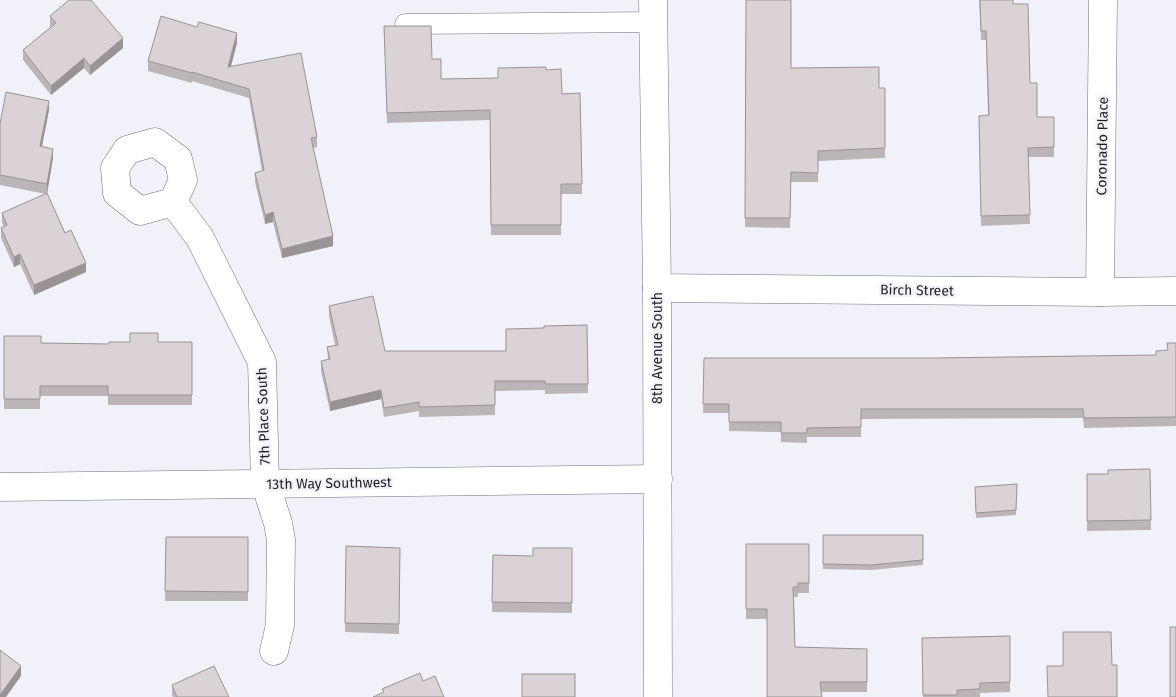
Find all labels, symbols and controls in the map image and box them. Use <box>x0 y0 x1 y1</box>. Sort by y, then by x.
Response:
street label: Coronado Place <box>1093 97 1112 195</box>
street label: Birch Street <box>880 281 955 300</box>
street label: 8th Avenue South <box>649 292 666 404</box>
street label: 7th Place South <box>253 367 274 465</box>
street label: 13th Way Southwest <box>266 474 393 493</box>

